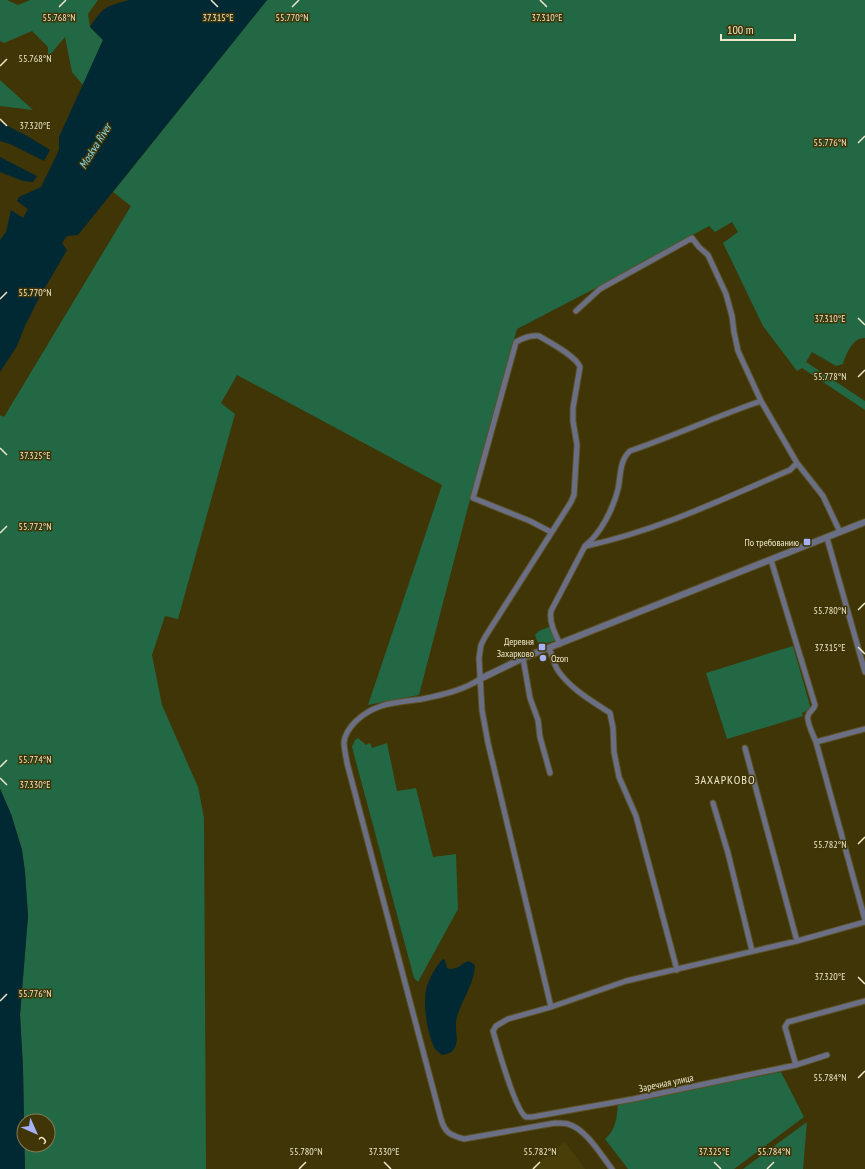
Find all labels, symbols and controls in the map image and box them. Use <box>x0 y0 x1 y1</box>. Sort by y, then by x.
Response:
text: 55.768°N <box>42 11 76 24</box>
text: 37.315°E <box>202 11 234 24</box>
text: 55.770°N <box>275 11 309 24</box>
text: 37.310°E <box>531 11 563 24</box>
scale bar <box>721 16 795 42</box>
text: 100 m <box>727 22 754 37</box>
text: 55.768°N <box>18 52 52 65</box>
text: 37.320°E <box>19 119 51 132</box>
water label: Moskva River <box>76 119 115 171</box>
text: 55.776°N <box>813 136 847 149</box>
text: 55.770°N <box>18 286 52 299</box>
text: 37.310°E <box>814 312 846 325</box>
text: 55.778°N <box>813 370 847 383</box>
text: 37.325°E <box>19 449 51 462</box>
text: 55.772°N <box>18 520 52 533</box>
place label: По требованию <box>744 536 799 549</box>
marker: По требованию <box>802 537 812 547</box>
text: 55.780°N <box>813 604 847 617</box>
place label: Деревня Захарково <box>497 635 534 660</box>
text: 37.315°E <box>814 641 846 654</box>
marker: Деревня Захарково <box>537 642 547 652</box>
place label: Ozon <box>551 652 569 665</box>
marker: Ozon <box>538 653 548 663</box>
text: 55.774°N <box>18 753 52 766</box>
district label: ЗАХАРКОВО <box>694 772 756 787</box>
text: 37.330°E <box>19 778 51 791</box>
text: 55.782°N <box>813 838 847 851</box>
text: 37.320°E <box>814 970 846 983</box>
text: 55.776°N <box>18 987 52 1000</box>
street label: Заречная улица <box>637 1071 695 1095</box>
text: 55.784°N <box>813 1071 847 1084</box>
north arrow <box>16 1113 56 1153</box>
text: С <box>36 1133 50 1147</box>
text: 55.780°N <box>289 1145 323 1158</box>
text: 37.330°E <box>368 1145 400 1158</box>
text: 55.782°N <box>523 1145 557 1158</box>
text: 37.325°E <box>698 1145 730 1158</box>
text: 55.784°N <box>757 1145 791 1158</box>

